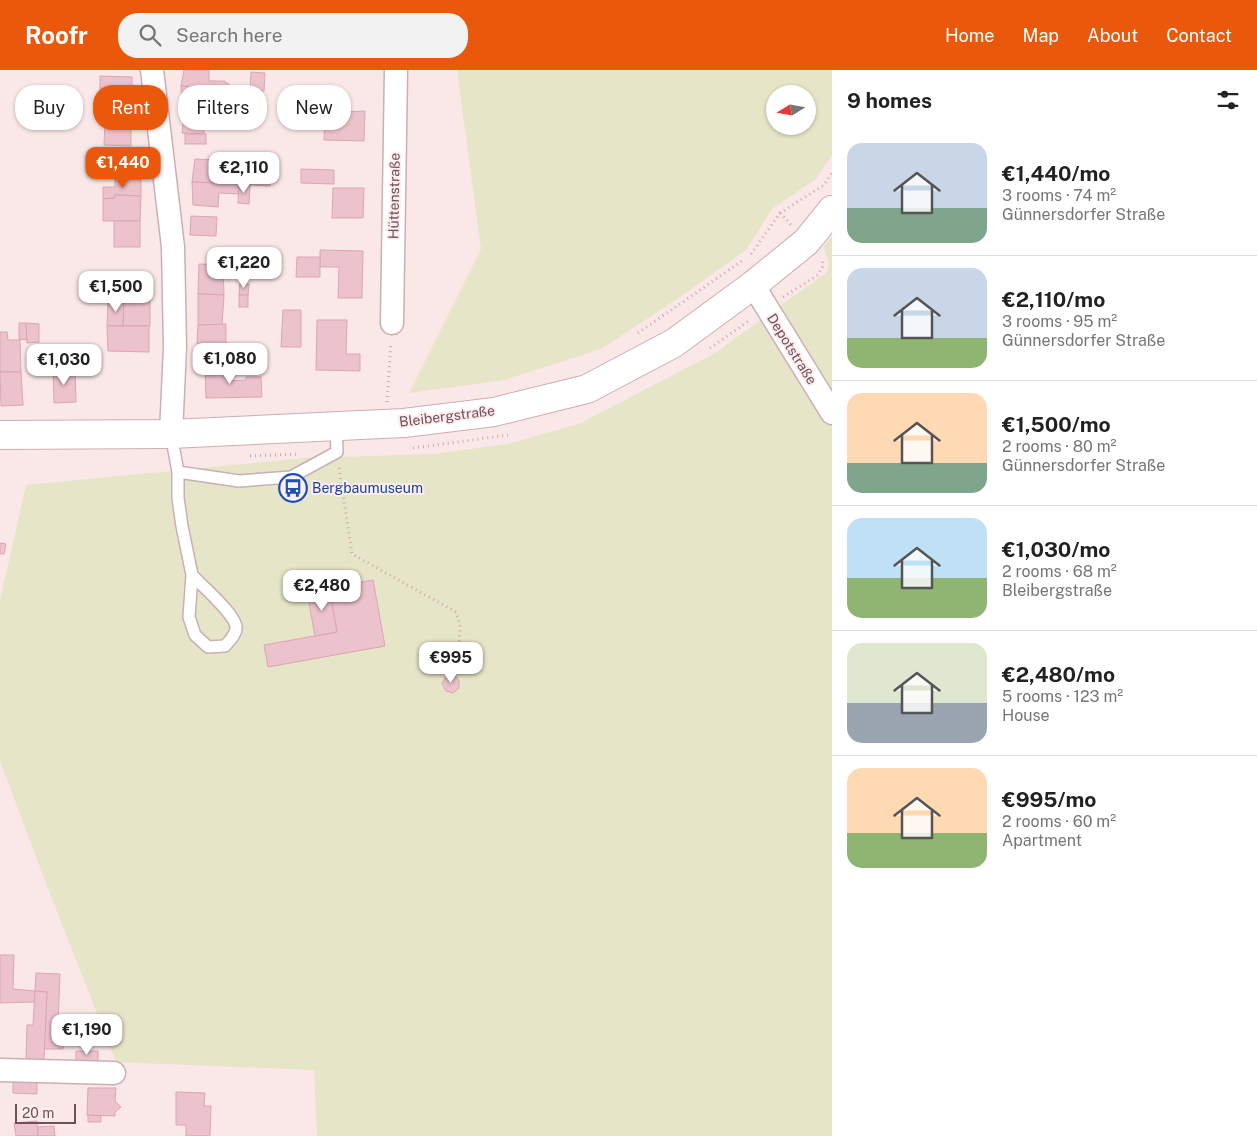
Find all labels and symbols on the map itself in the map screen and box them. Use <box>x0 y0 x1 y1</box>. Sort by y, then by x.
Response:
north arrow <box>766 85 816 135</box>
pin: €1,440 <box>82 146 164 189</box>
pin: €2,110 <box>203 152 285 194</box>
street label: Hüttenstraße <box>385 153 403 239</box>
pin: €1,220 <box>203 246 285 289</box>
pin: €1,500 <box>75 270 157 313</box>
street label: Depotstraße <box>764 311 820 387</box>
pin: €1,080 <box>189 342 271 385</box>
pin: €1,030 <box>23 344 105 386</box>
street label: Bleibergstraße <box>398 402 496 430</box>
bus stop icon: Bergbaumuseum <box>278 473 308 503</box>
place label: Bergbaumuseum <box>312 480 423 496</box>
pin: €2,480 <box>281 570 363 612</box>
pin: €995 <box>421 642 481 684</box>
pin: €1,190 <box>46 1014 128 1056</box>
scale bar <box>15 1101 76 1124</box>

